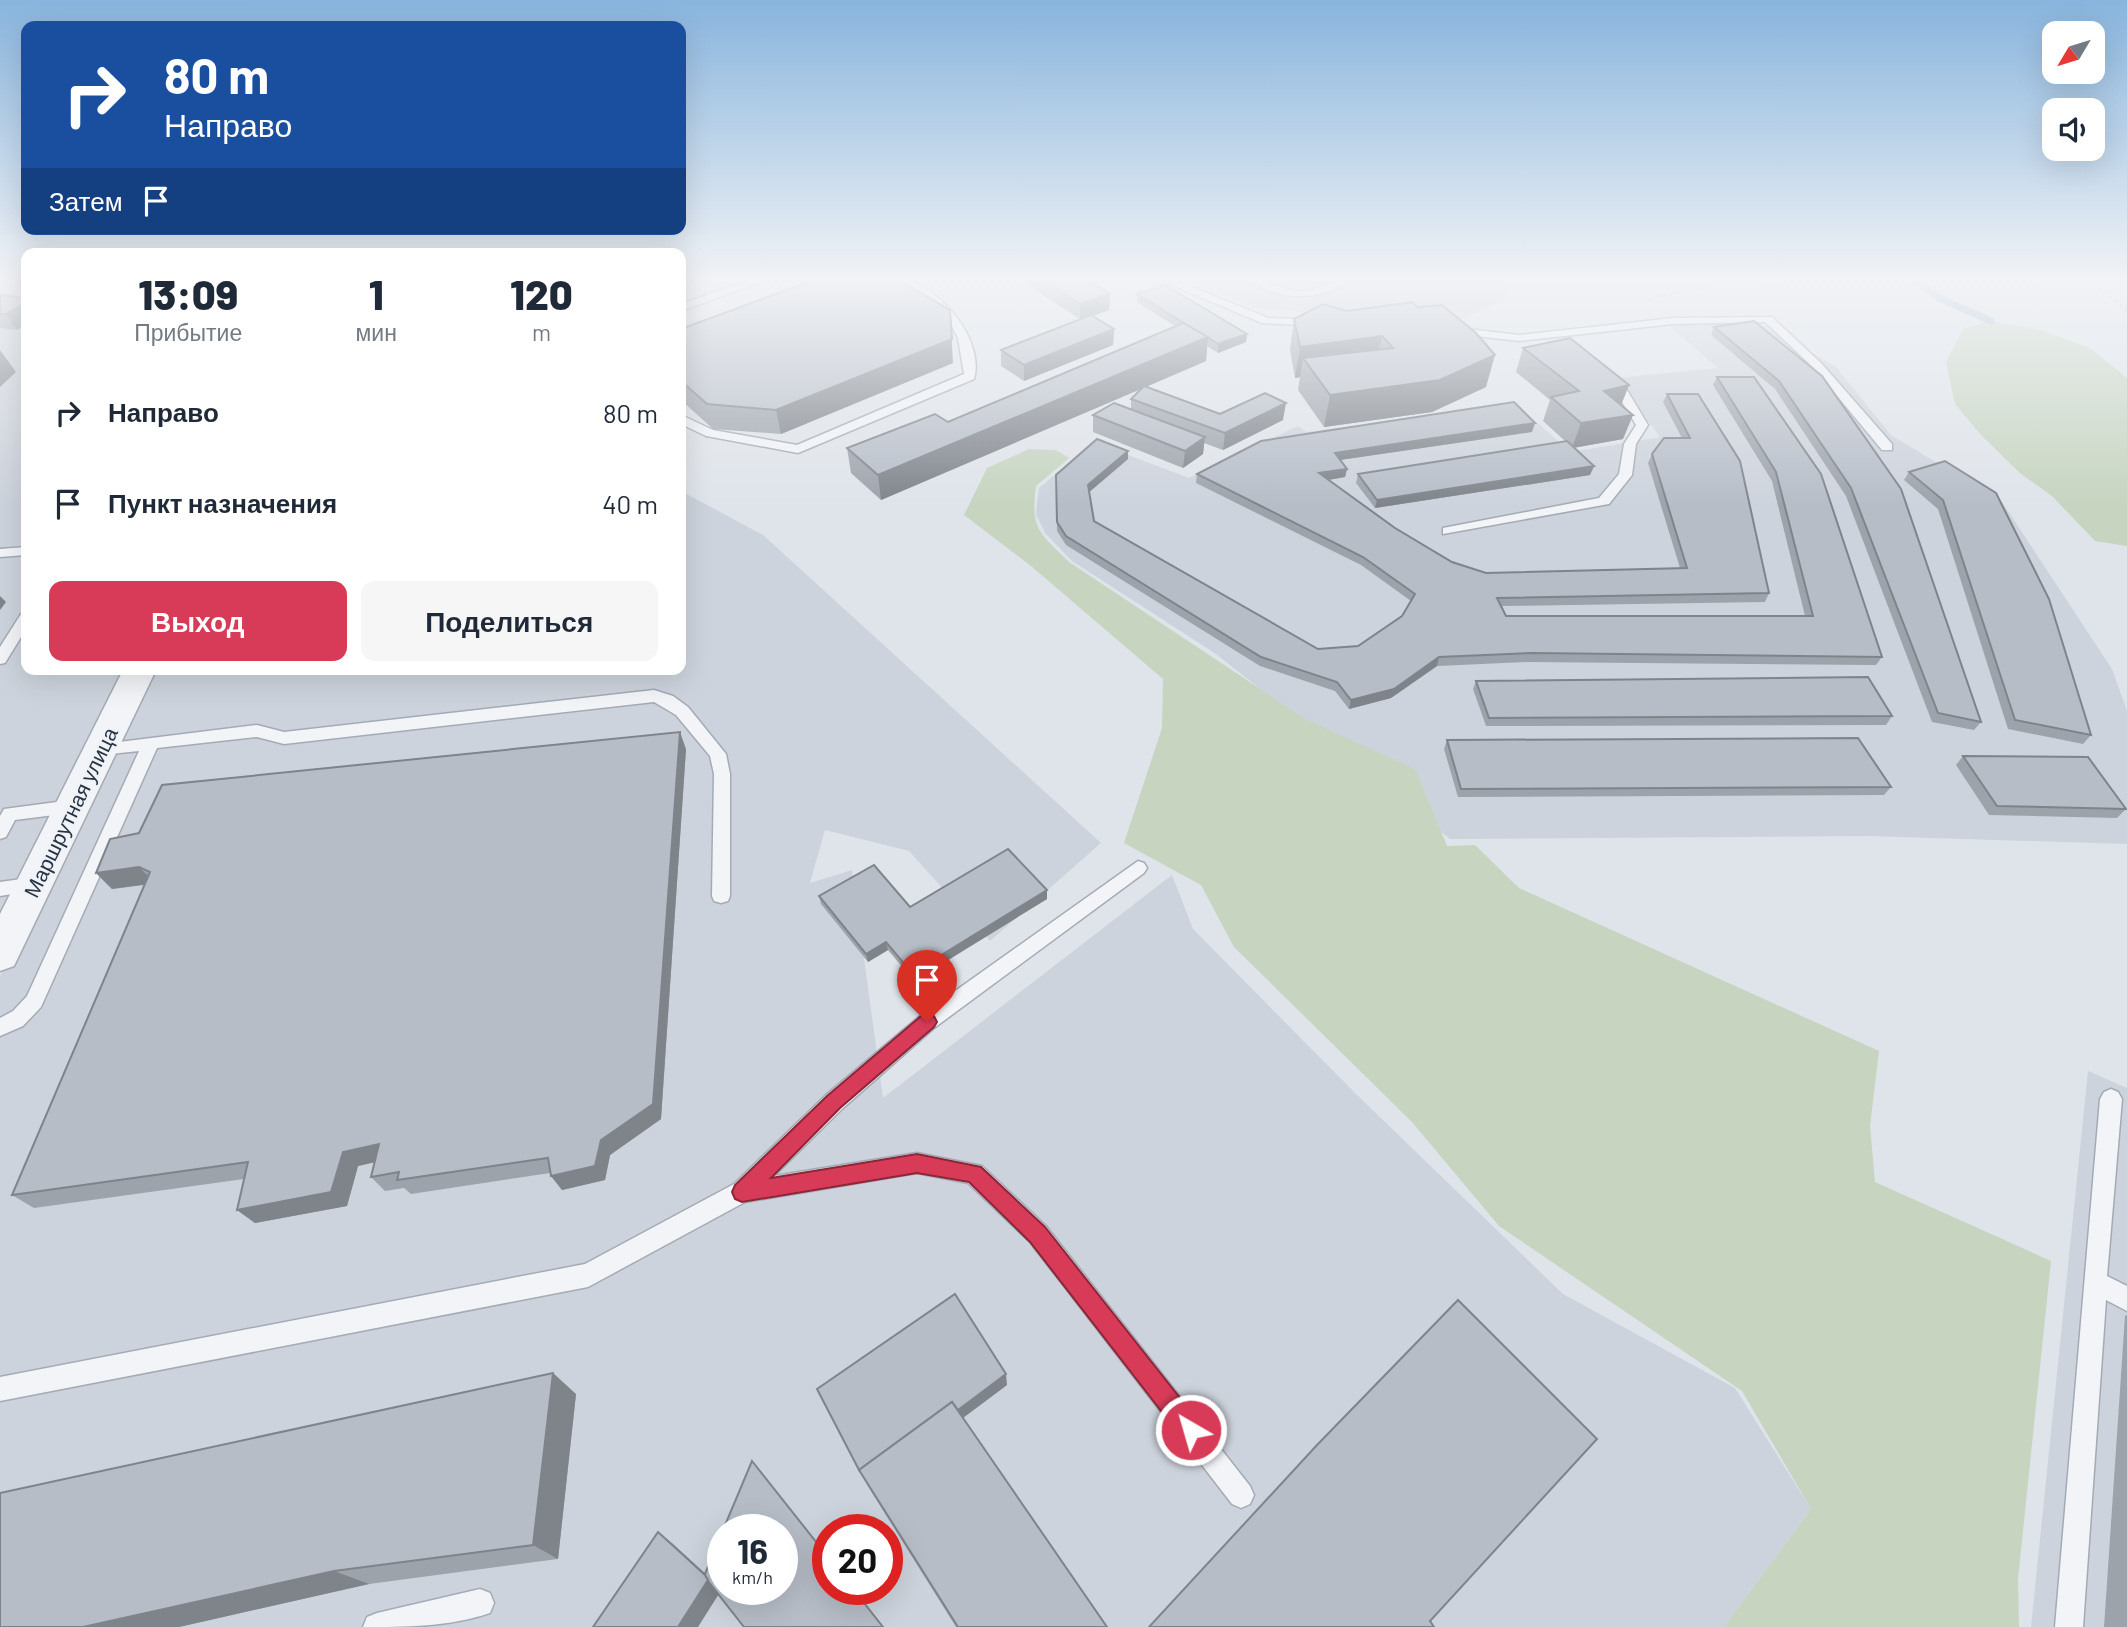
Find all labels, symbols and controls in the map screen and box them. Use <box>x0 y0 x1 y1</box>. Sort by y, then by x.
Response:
north arrow <box>2042 21 2105 84</box>
map controls <box>2042 21 2105 161</box>
text: 80 m <box>164 45 269 104</box>
icon: right <box>49 49 140 140</box>
button: sound <box>2042 98 2105 161</box>
text: Направо <box>164 105 292 143</box>
icon: arrive <box>137 182 175 220</box>
text: Затем <box>49 185 123 216</box>
text: 13:09 <box>138 268 238 318</box>
text: 1 <box>369 268 384 318</box>
text: 120 <box>510 268 573 318</box>
text: Прибытие <box>134 318 242 346</box>
text: мин <box>355 318 397 346</box>
text: m <box>532 318 551 346</box>
icon: right <box>49 394 87 432</box>
text: Направо <box>108 396 219 427</box>
text: 80 m <box>603 397 658 428</box>
icon: arrive <box>49 485 87 523</box>
text: Пункт назначения <box>108 487 337 518</box>
text: 40 m <box>602 488 658 519</box>
button: Выход <box>49 581 347 661</box>
button: Поделиться <box>361 581 658 661</box>
street label: Маршрутная улица <box>18 723 122 901</box>
pin <box>897 950 957 1022</box>
icon: arrive <box>908 961 946 999</box>
position arrow <box>1154 1393 1228 1467</box>
speed limit sign: 20 <box>812 1514 903 1605</box>
text: 16 <box>737 1529 768 1571</box>
text: km/h <box>732 1566 773 1588</box>

